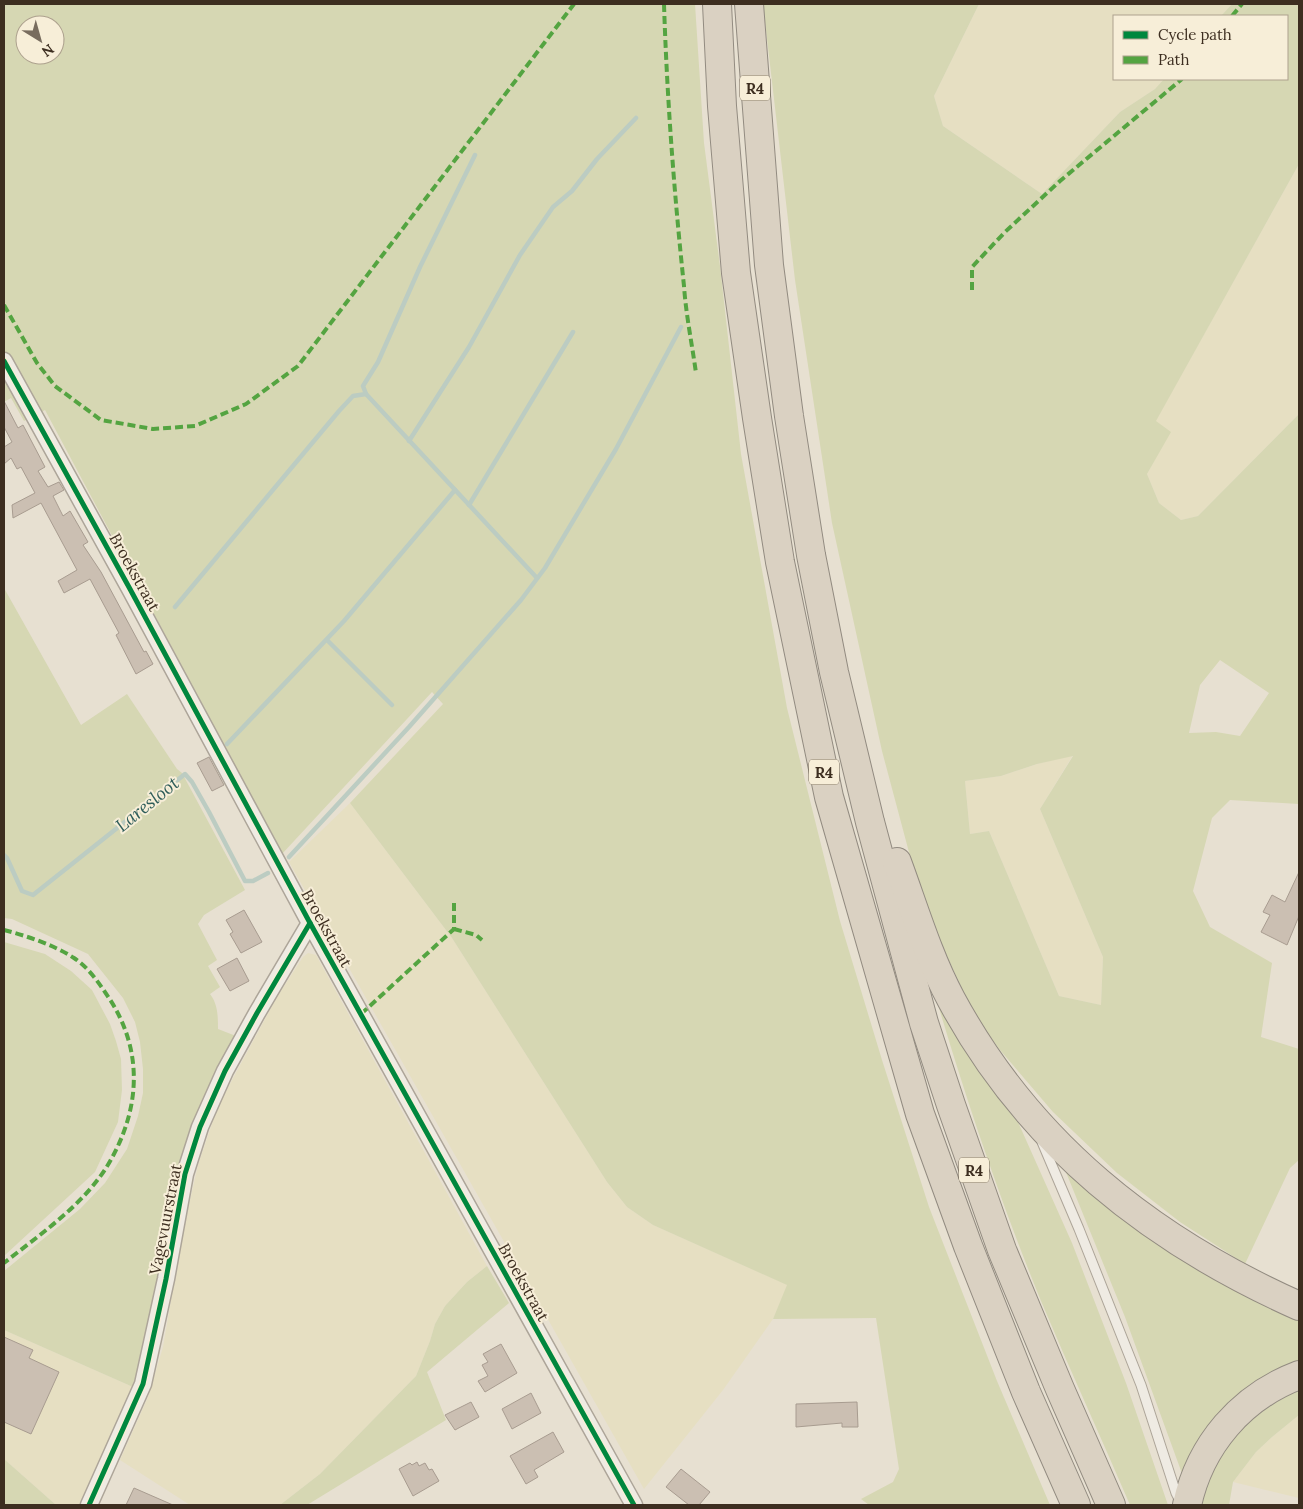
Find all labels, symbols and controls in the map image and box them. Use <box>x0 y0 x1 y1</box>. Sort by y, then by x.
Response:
north arrow <box>15 15 65 65</box>
legend <box>1113 15 1288 80</box>
text: Cycle path <box>1158 25 1232 44</box>
text: N <box>38 40 58 61</box>
text: Path <box>1158 50 1189 69</box>
road number: R4 <box>740 76 770 100</box>
street label: Broekstraat <box>105 529 165 615</box>
road number: R4 <box>809 760 839 784</box>
water label: Laresloot <box>111 771 184 837</box>
street label: Broekstraat <box>297 885 357 971</box>
road number: R4 <box>959 1158 989 1182</box>
street label: Vagevuurstraat <box>144 1161 186 1277</box>
street label: Broekstraat <box>494 1239 554 1325</box>

